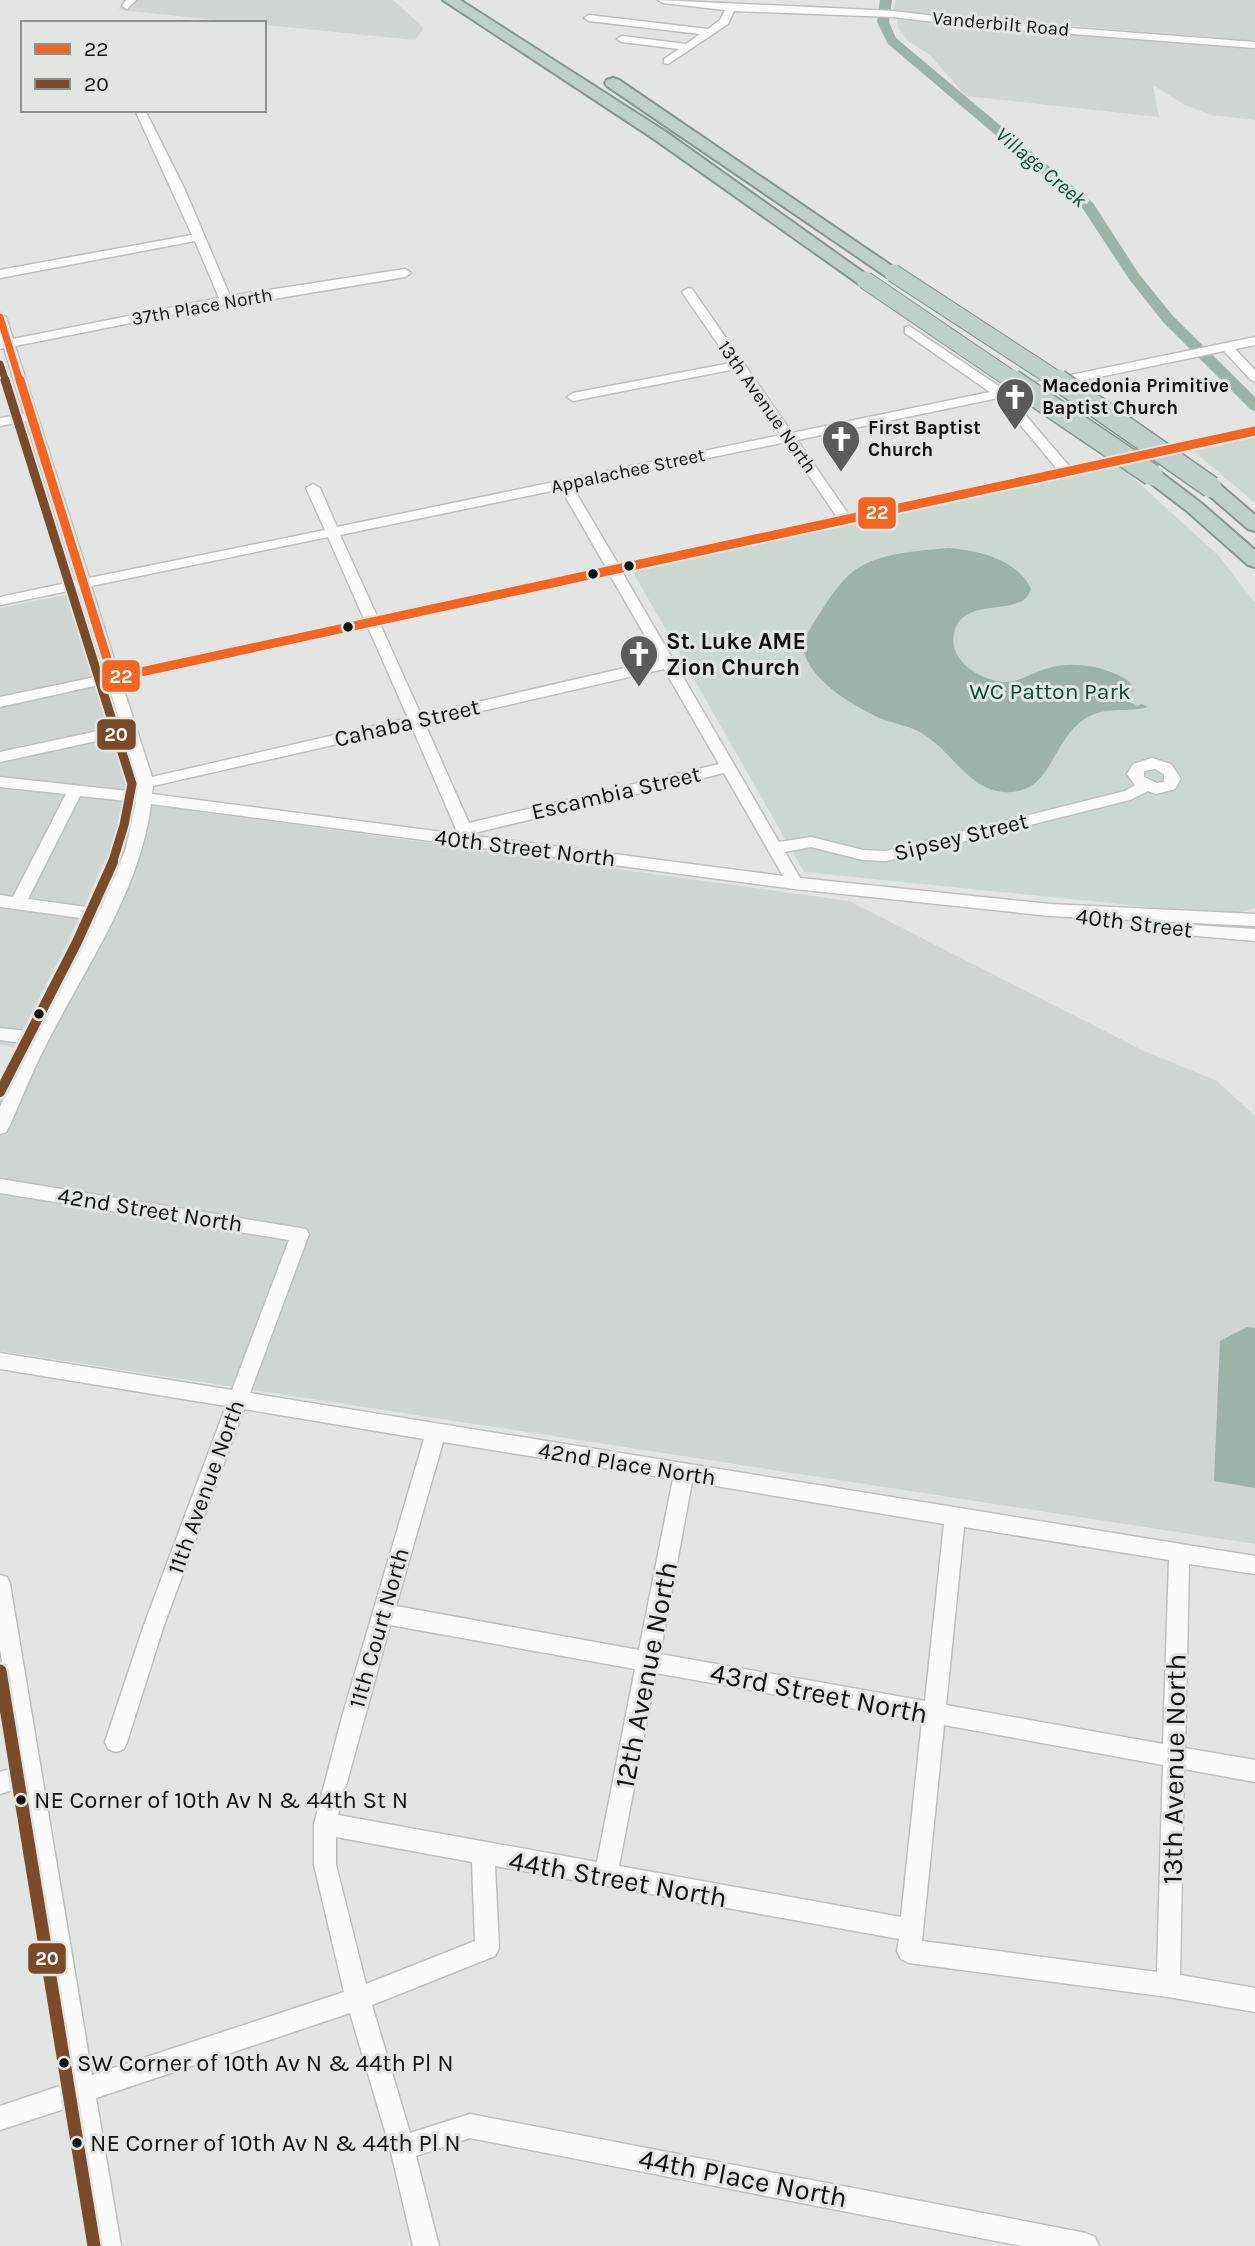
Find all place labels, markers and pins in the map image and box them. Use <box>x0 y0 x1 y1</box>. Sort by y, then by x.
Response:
place label: Macedonia Primitive Baptist Church <box>1042 375 1229 419</box>
church icon: Macedonia Primitive Baptist Church <box>994 376 1036 431</box>
place label: First Baptist Church <box>868 417 981 461</box>
church icon: First Baptist Church <box>820 418 862 473</box>
unlabelled marker <box>622 559 636 573</box>
unlabelled marker <box>586 567 600 581</box>
unlabelled marker <box>341 620 355 634</box>
place label: St. Luke AME Zion Church <box>666 628 806 681</box>
church icon: St. Luke AME Zion Church <box>618 633 660 688</box>
unlabelled marker <box>32 1007 46 1021</box>
place label: NE Corner of 10th Av N & 44th St N <box>34 1786 408 1814</box>
marker: NE Corner of 10th Av N & 44th St N <box>14 1793 28 1807</box>
place label: SW Corner of 10th Av N & 44th Pl N <box>77 2049 454 2077</box>
marker: SW Corner of 10th Av N & 44th Pl N <box>57 2056 71 2070</box>
place label: NE Corner of 10th Av N & 44th Pl N <box>90 2129 461 2157</box>
marker: NE Corner of 10th Av N & 44th Pl N <box>70 2136 84 2150</box>

